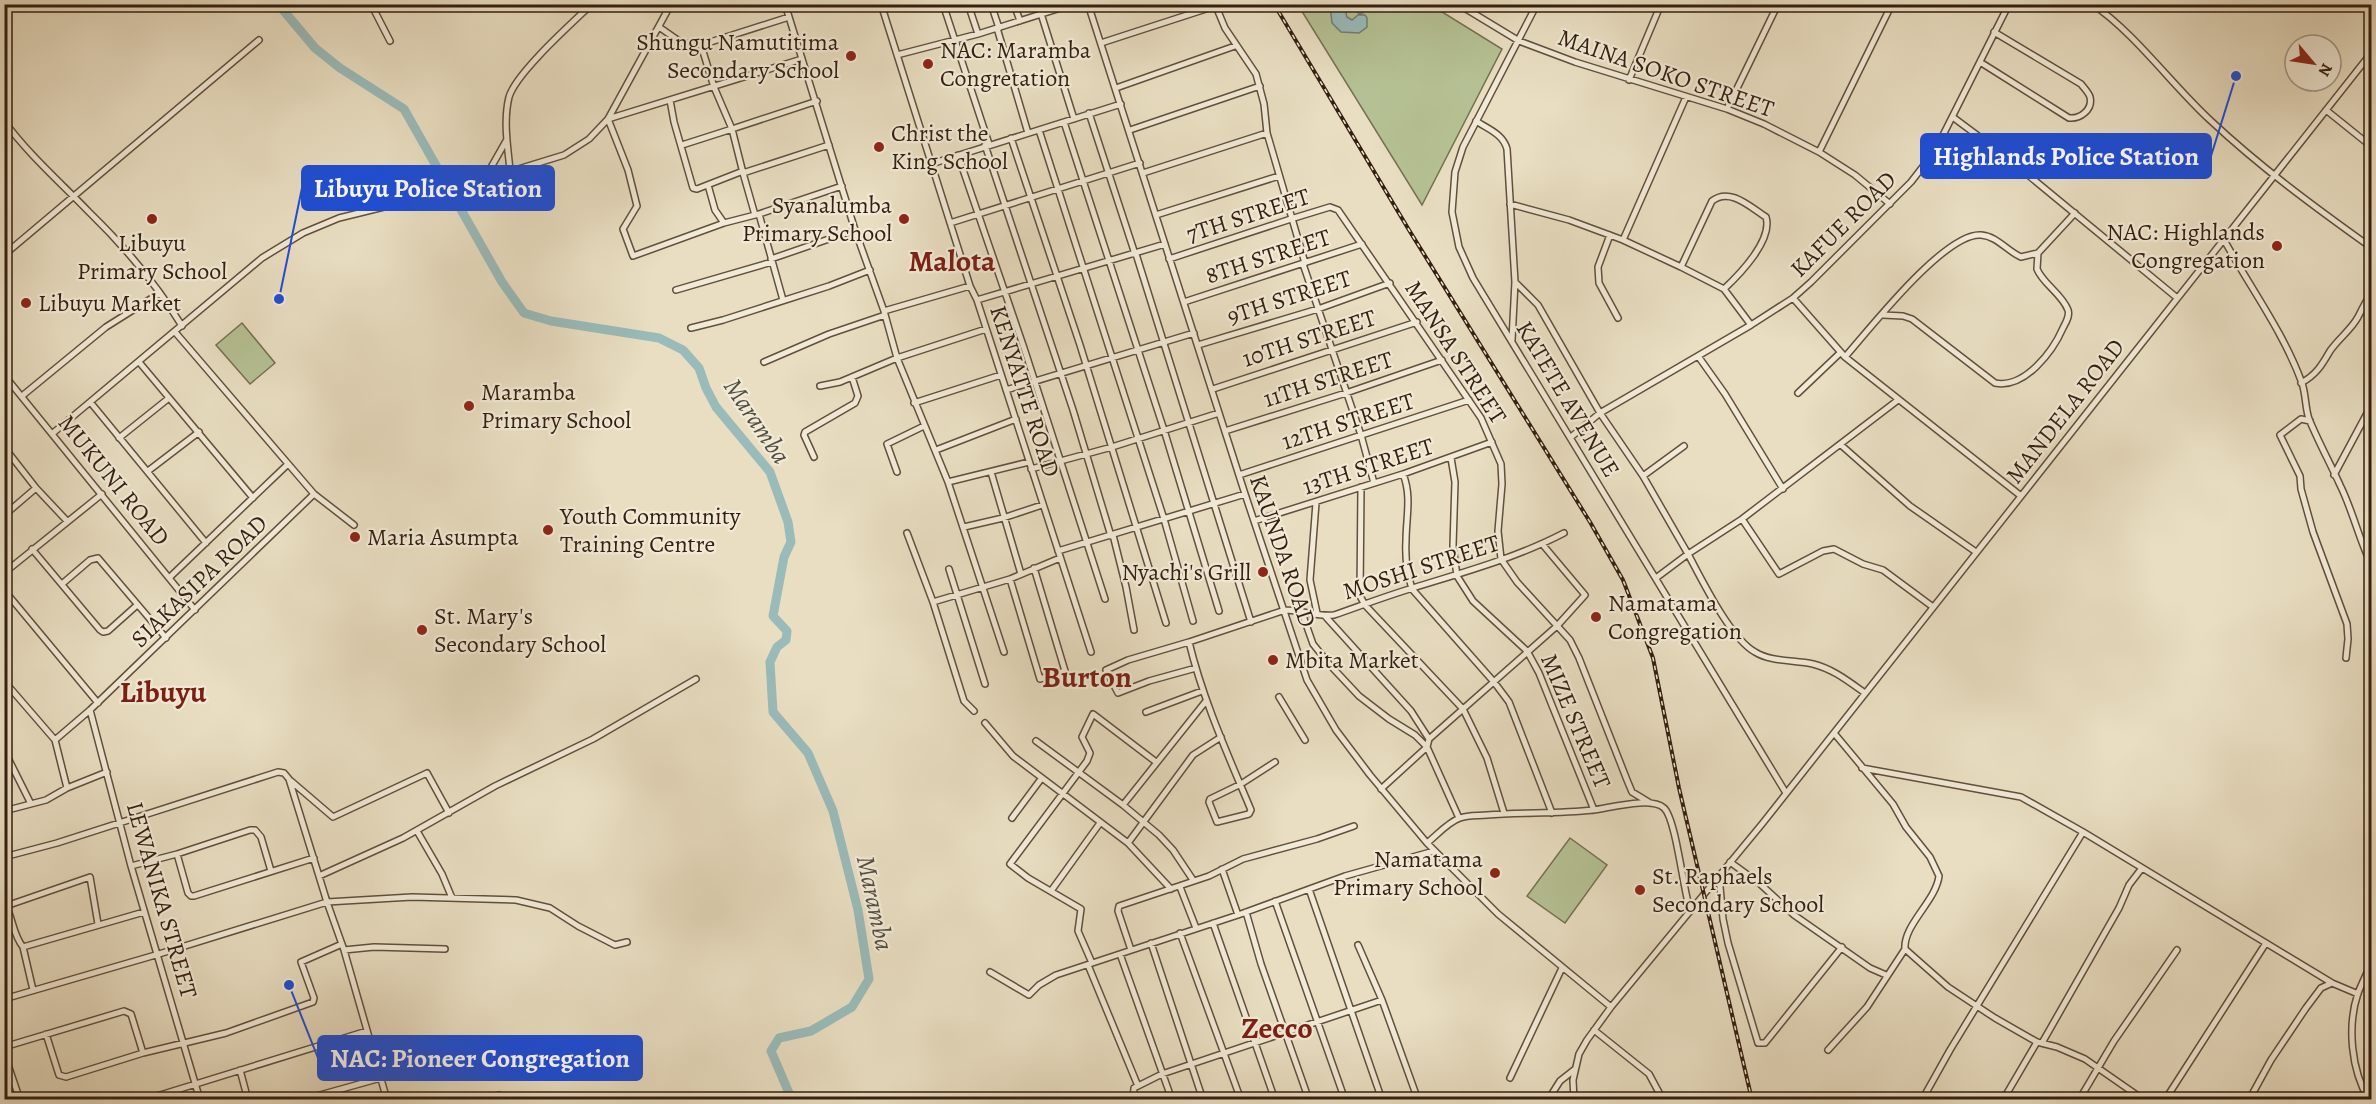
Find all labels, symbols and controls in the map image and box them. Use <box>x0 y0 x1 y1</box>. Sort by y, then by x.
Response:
street label: MAINA SOKO STREET <box>1554 21 1778 125</box>
place label: Shungu Namutitima Secondary School <box>636 26 840 86</box>
north arrow <box>2283 33 2343 93</box>
place label: NAC: Maramba Congretation <box>940 34 1092 94</box>
marker: Shungu Namutitima Secondary School <box>844 49 858 63</box>
marker: NAC: Maramba Congretation <box>921 57 935 71</box>
text: N <box>2313 59 2338 81</box>
place label: Christ the King School <box>891 117 1008 177</box>
callout: Highlands Police Station <box>1921 134 2211 178</box>
text: Highlands Police Station <box>1933 139 2199 174</box>
marker: Christ the King School <box>872 140 886 154</box>
street label: KAFUE ROAD <box>1783 164 1903 284</box>
callout: Libuyu Police Station <box>302 166 554 210</box>
text: Libuyu Police Station <box>314 171 543 206</box>
street label: 7TH STREET <box>1182 180 1314 250</box>
place label: Syanalumba Primary School <box>742 189 893 249</box>
marker: Libuyu Primary School <box>145 212 159 226</box>
marker: Syanalumba Primary School <box>897 212 911 226</box>
place label: NAC: Highlands Congregation <box>2107 216 2265 276</box>
street label: 8TH STREET <box>1201 221 1335 291</box>
place label: Libuyu Primary School <box>77 227 227 287</box>
marker: NAC: Highlands Congregation <box>2270 239 2284 253</box>
district label: Malota <box>908 241 996 281</box>
street label: 9TH STREET <box>1223 262 1355 332</box>
street label: MANSA STREET <box>1398 274 1514 430</box>
place label: Libuyu Market <box>38 287 181 319</box>
marker: Libuyu Market <box>19 296 33 310</box>
street label: KENYATTE ROAD <box>982 301 1068 481</box>
street label: 10TH STREET <box>1238 301 1380 375</box>
street label: KATETE AVENUE <box>1509 315 1627 483</box>
street label: MANDELA ROAD <box>1998 332 2132 490</box>
street label: 11TH STREET <box>1259 343 1397 415</box>
water label: Maramba <box>716 371 798 471</box>
place label: Maramba Primary School <box>481 376 631 436</box>
street label: 12TH STREET <box>1278 385 1418 457</box>
marker: Maramba Primary School <box>462 399 476 413</box>
street label: MUKUNI ROAD <box>51 408 177 552</box>
street label: 13TH STREET <box>1298 430 1438 502</box>
street label: KAUNDA ROAD <box>1242 471 1324 631</box>
place label: Youth Community Training Centre <box>559 500 741 560</box>
street label: SIAKASIPA ROAD <box>124 508 274 654</box>
place label: Maria Asumpta <box>367 521 519 553</box>
marker: Youth Community Training Centre <box>541 523 555 537</box>
street label: MOSHI STREET <box>1339 527 1503 607</box>
marker: Maria Asumpta <box>348 530 362 544</box>
place label: Nyachi's Grill <box>1121 556 1251 588</box>
marker: Nyachi's Grill <box>1256 565 1270 579</box>
place label: Namatama Congregation <box>1608 587 1742 647</box>
place label: St. Mary's Secondary School <box>434 600 606 660</box>
marker: Namatama Congregation <box>1589 610 1603 624</box>
marker: St. Mary's Secondary School <box>415 623 429 637</box>
place label: Mbita Market <box>1285 644 1419 676</box>
street label: MIZE STREET <box>1533 649 1619 793</box>
marker: Mbita Market <box>1266 653 1280 667</box>
district label: Burton <box>1042 657 1132 697</box>
district label: Libuyu <box>120 672 207 712</box>
street label: LEWANIKA STREET <box>119 798 205 1002</box>
place label: Namatama Primary School <box>1333 843 1484 903</box>
water label: Maramba <box>848 852 902 954</box>
place label: St. Raphaels Secondary School <box>1652 860 1824 920</box>
marker: Namatama Primary School <box>1488 866 1502 880</box>
marker: St. Raphaels Secondary School <box>1633 883 1647 897</box>
district label: Zecco <box>1241 1008 1313 1048</box>
callout: NAC: Pioneer Congregation <box>318 1036 642 1080</box>
text: NAC: Pioneer Congregation <box>330 1041 630 1076</box>

